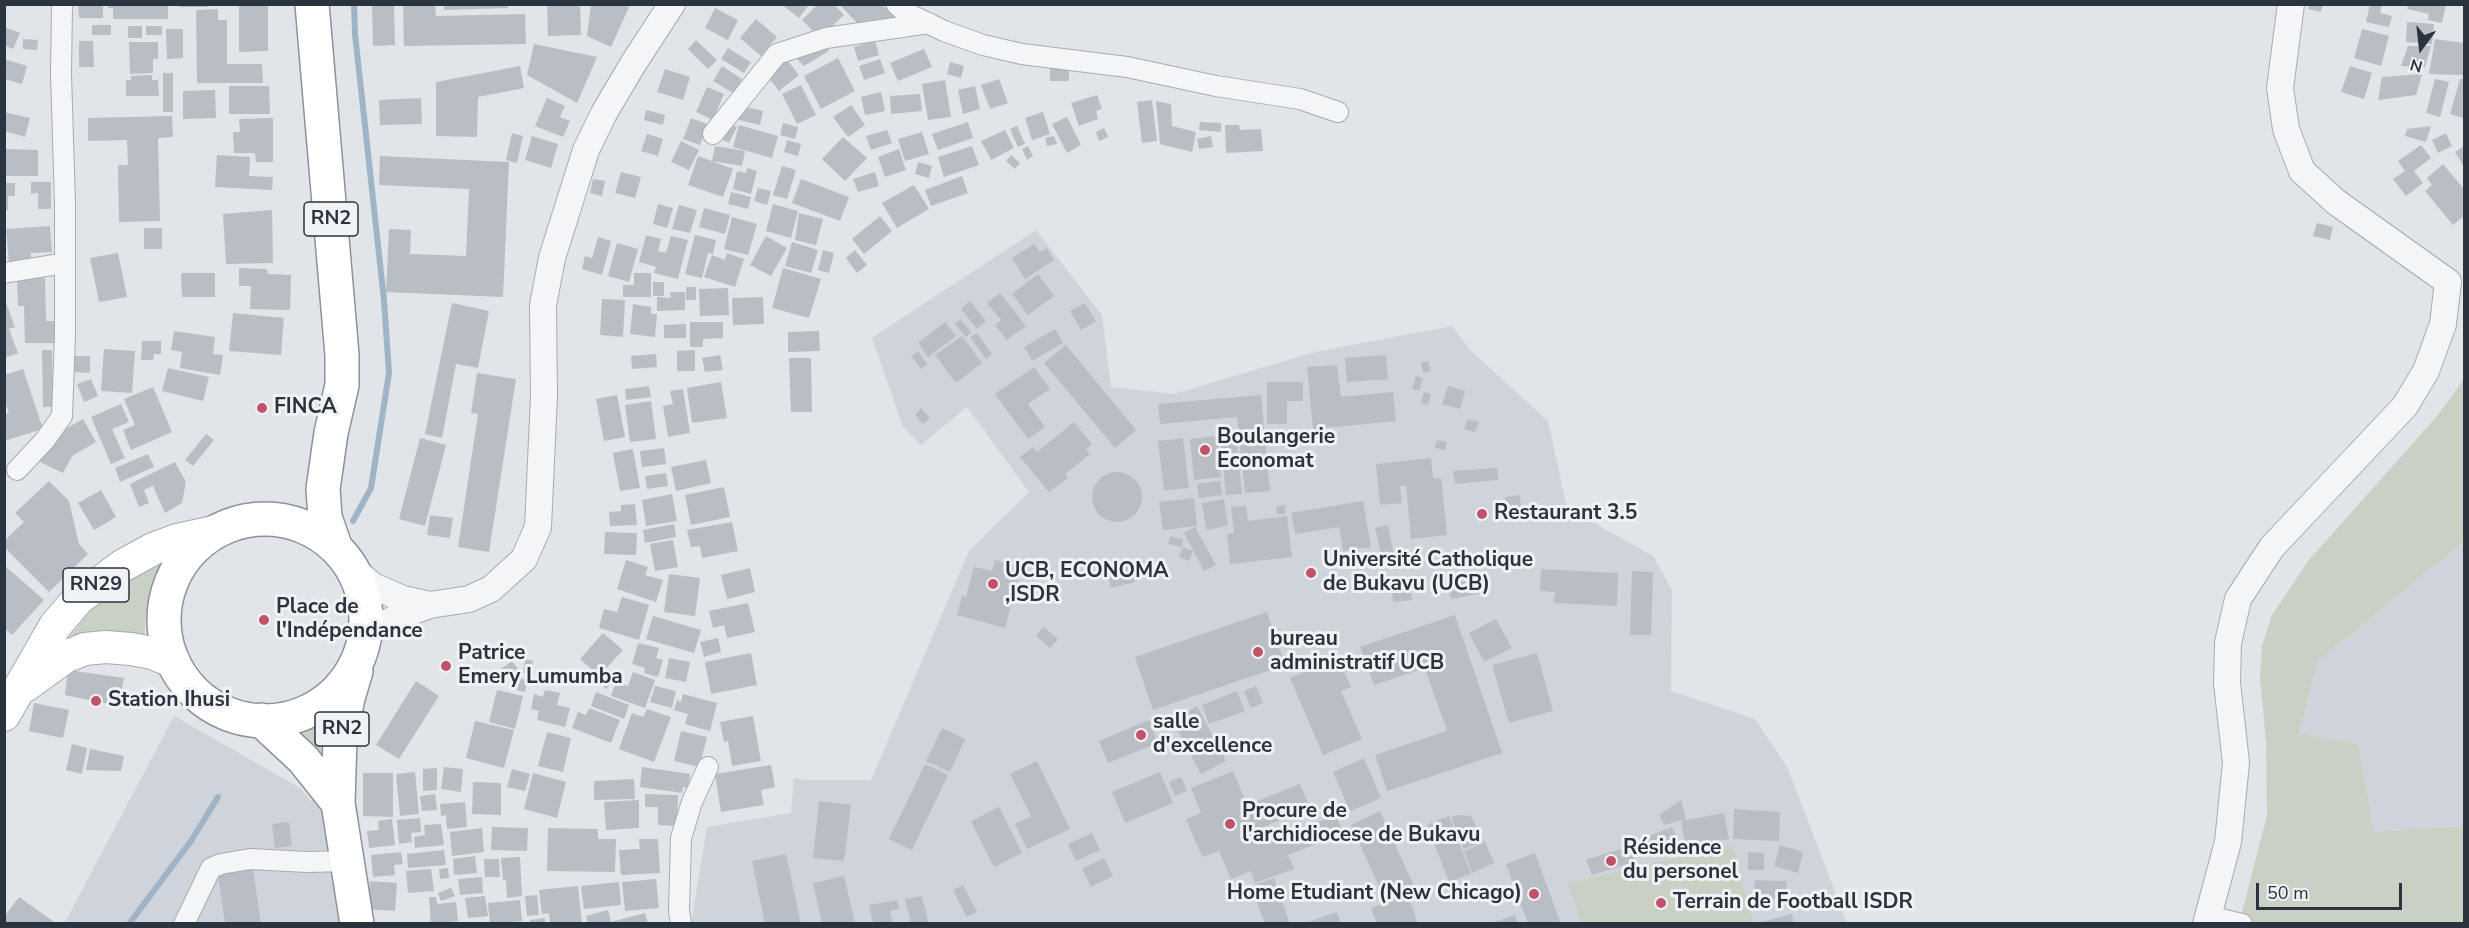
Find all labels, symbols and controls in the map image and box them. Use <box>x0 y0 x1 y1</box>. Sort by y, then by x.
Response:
north arrow <box>2391 18 2451 78</box>
text: N <box>2408 53 2425 78</box>
road number: RN2 <box>304 202 358 236</box>
place label: FINCA <box>274 395 337 421</box>
marker: FINCA <box>255 401 269 415</box>
place label: Boulangerie Economat <box>1217 425 1335 475</box>
marker: Boulangerie Economat <box>1198 443 1212 457</box>
place label: Restaurant 3.5 <box>1494 501 1637 527</box>
marker: Restaurant 3.5 <box>1475 507 1489 521</box>
place label: Université Catholique de Bukavu (UCB) <box>1323 548 1533 598</box>
place label: UCB, ECONOMA ,ISDR <box>1005 559 1169 609</box>
marker: Université Catholique de Bukavu (UCB) <box>1304 566 1318 580</box>
road number: RN29 <box>63 568 129 602</box>
marker: UCB, ECONOMA ,ISDR <box>986 577 1000 591</box>
place label: Place de l'Indépendance <box>276 595 423 645</box>
marker: Place de l'Indépendance <box>257 613 271 627</box>
place label: bureau administratif UCB <box>1270 627 1444 677</box>
place label: Patrice Emery Lumumba <box>458 641 623 691</box>
marker: bureau administratif UCB <box>1251 645 1265 659</box>
marker: Patrice Emery Lumumba <box>439 659 453 673</box>
place label: Station Ihusi <box>108 688 230 714</box>
marker: Station Ihusi <box>89 694 103 708</box>
place label: salle d'excellence <box>1153 710 1272 760</box>
road number: RN2 <box>315 712 369 746</box>
marker: salle d'excellence <box>1134 728 1148 742</box>
place label: Procure de l'archidiocese de Bukavu <box>1242 799 1480 849</box>
marker: Procure de l'archidiocese de Bukavu <box>1223 817 1237 831</box>
place label: Résidence du personel <box>1623 836 1738 886</box>
marker: Résidence du personel <box>1604 854 1618 868</box>
scale bar <box>2259 871 2404 909</box>
place label: Home Etudiant (New Chicago) <box>1227 881 1522 907</box>
text: 50 m <box>2267 881 2309 905</box>
marker: Home Etudiant (New Chicago) <box>1527 887 1541 901</box>
place label: Terrain de Football ISDR <box>1673 890 1913 916</box>
marker: Terrain de Football ISDR <box>1654 896 1668 910</box>

